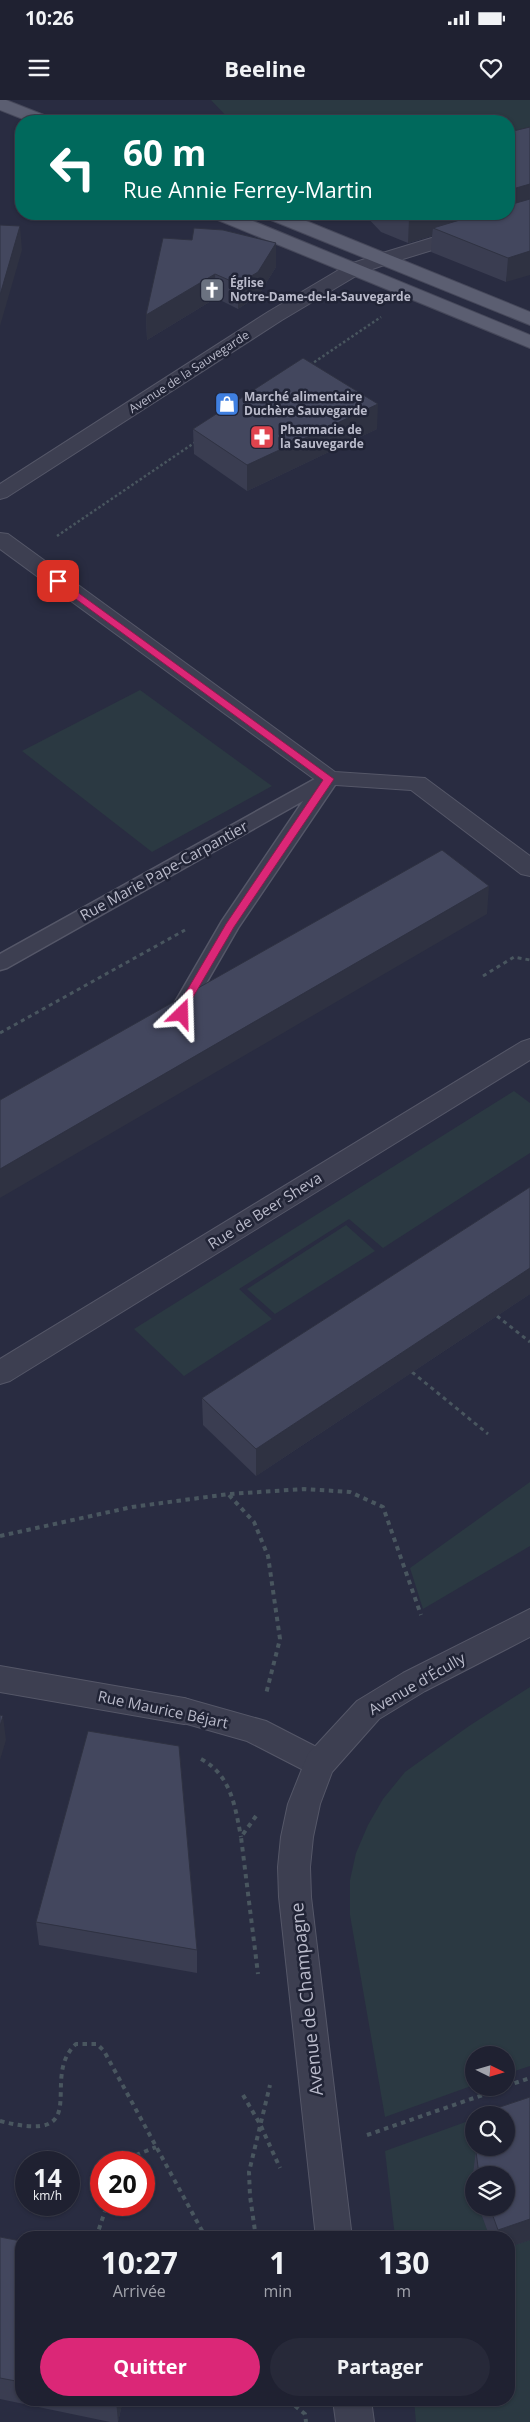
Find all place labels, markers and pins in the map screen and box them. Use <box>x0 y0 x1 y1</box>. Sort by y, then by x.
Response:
place label: Église Notre-Dame-de-la-Sauvegarde <box>230 274 411 305</box>
church icon: Église Notre-Dame-de-la-Sauvegarde <box>199 277 225 303</box>
place label: Marché alimentaire Duchère Sauvegarde <box>244 388 367 419</box>
shop icon: Marché alimentaire Duchère Sauvegarde <box>214 391 240 417</box>
place label: Pharmacie de la Sauvegarde <box>280 421 364 452</box>
pharmacy icon: Pharmacie de la Sauvegarde <box>249 424 275 450</box>
pin <box>37 560 79 602</box>

